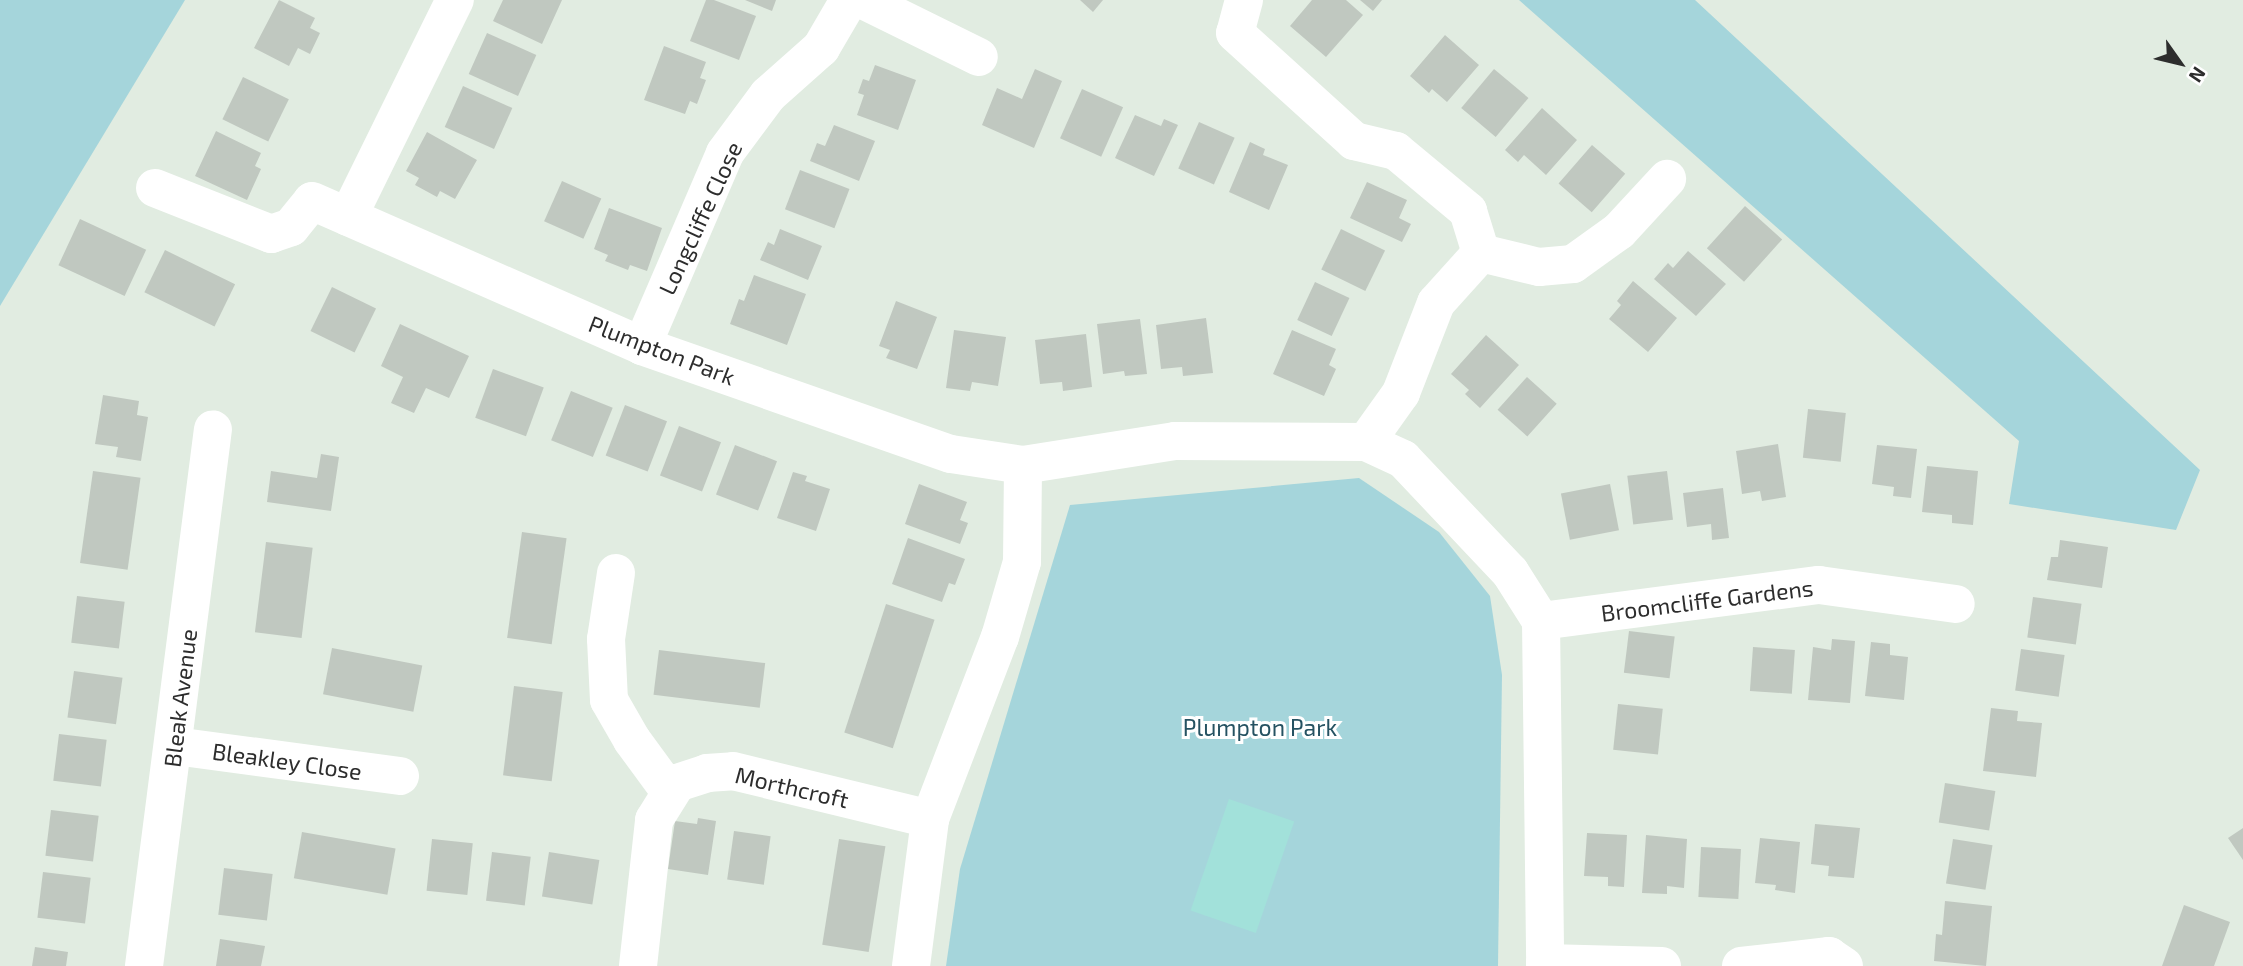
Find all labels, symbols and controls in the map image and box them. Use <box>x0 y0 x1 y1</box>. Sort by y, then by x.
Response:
north arrow <box>2145 28 2215 98</box>
text: N <box>2184 63 2211 87</box>
street label: Longcliffe Close <box>653 137 747 299</box>
street label: Plumpton Park <box>585 309 739 391</box>
street label: Broomcliffe Gardens <box>1599 573 1815 627</box>
street label: Bleak Avenue <box>158 627 202 769</box>
park label: Plumpton Park <box>1183 713 1337 741</box>
street label: Bleakley Close <box>210 737 364 785</box>
street label: Morthcroft <box>733 761 851 813</box>

